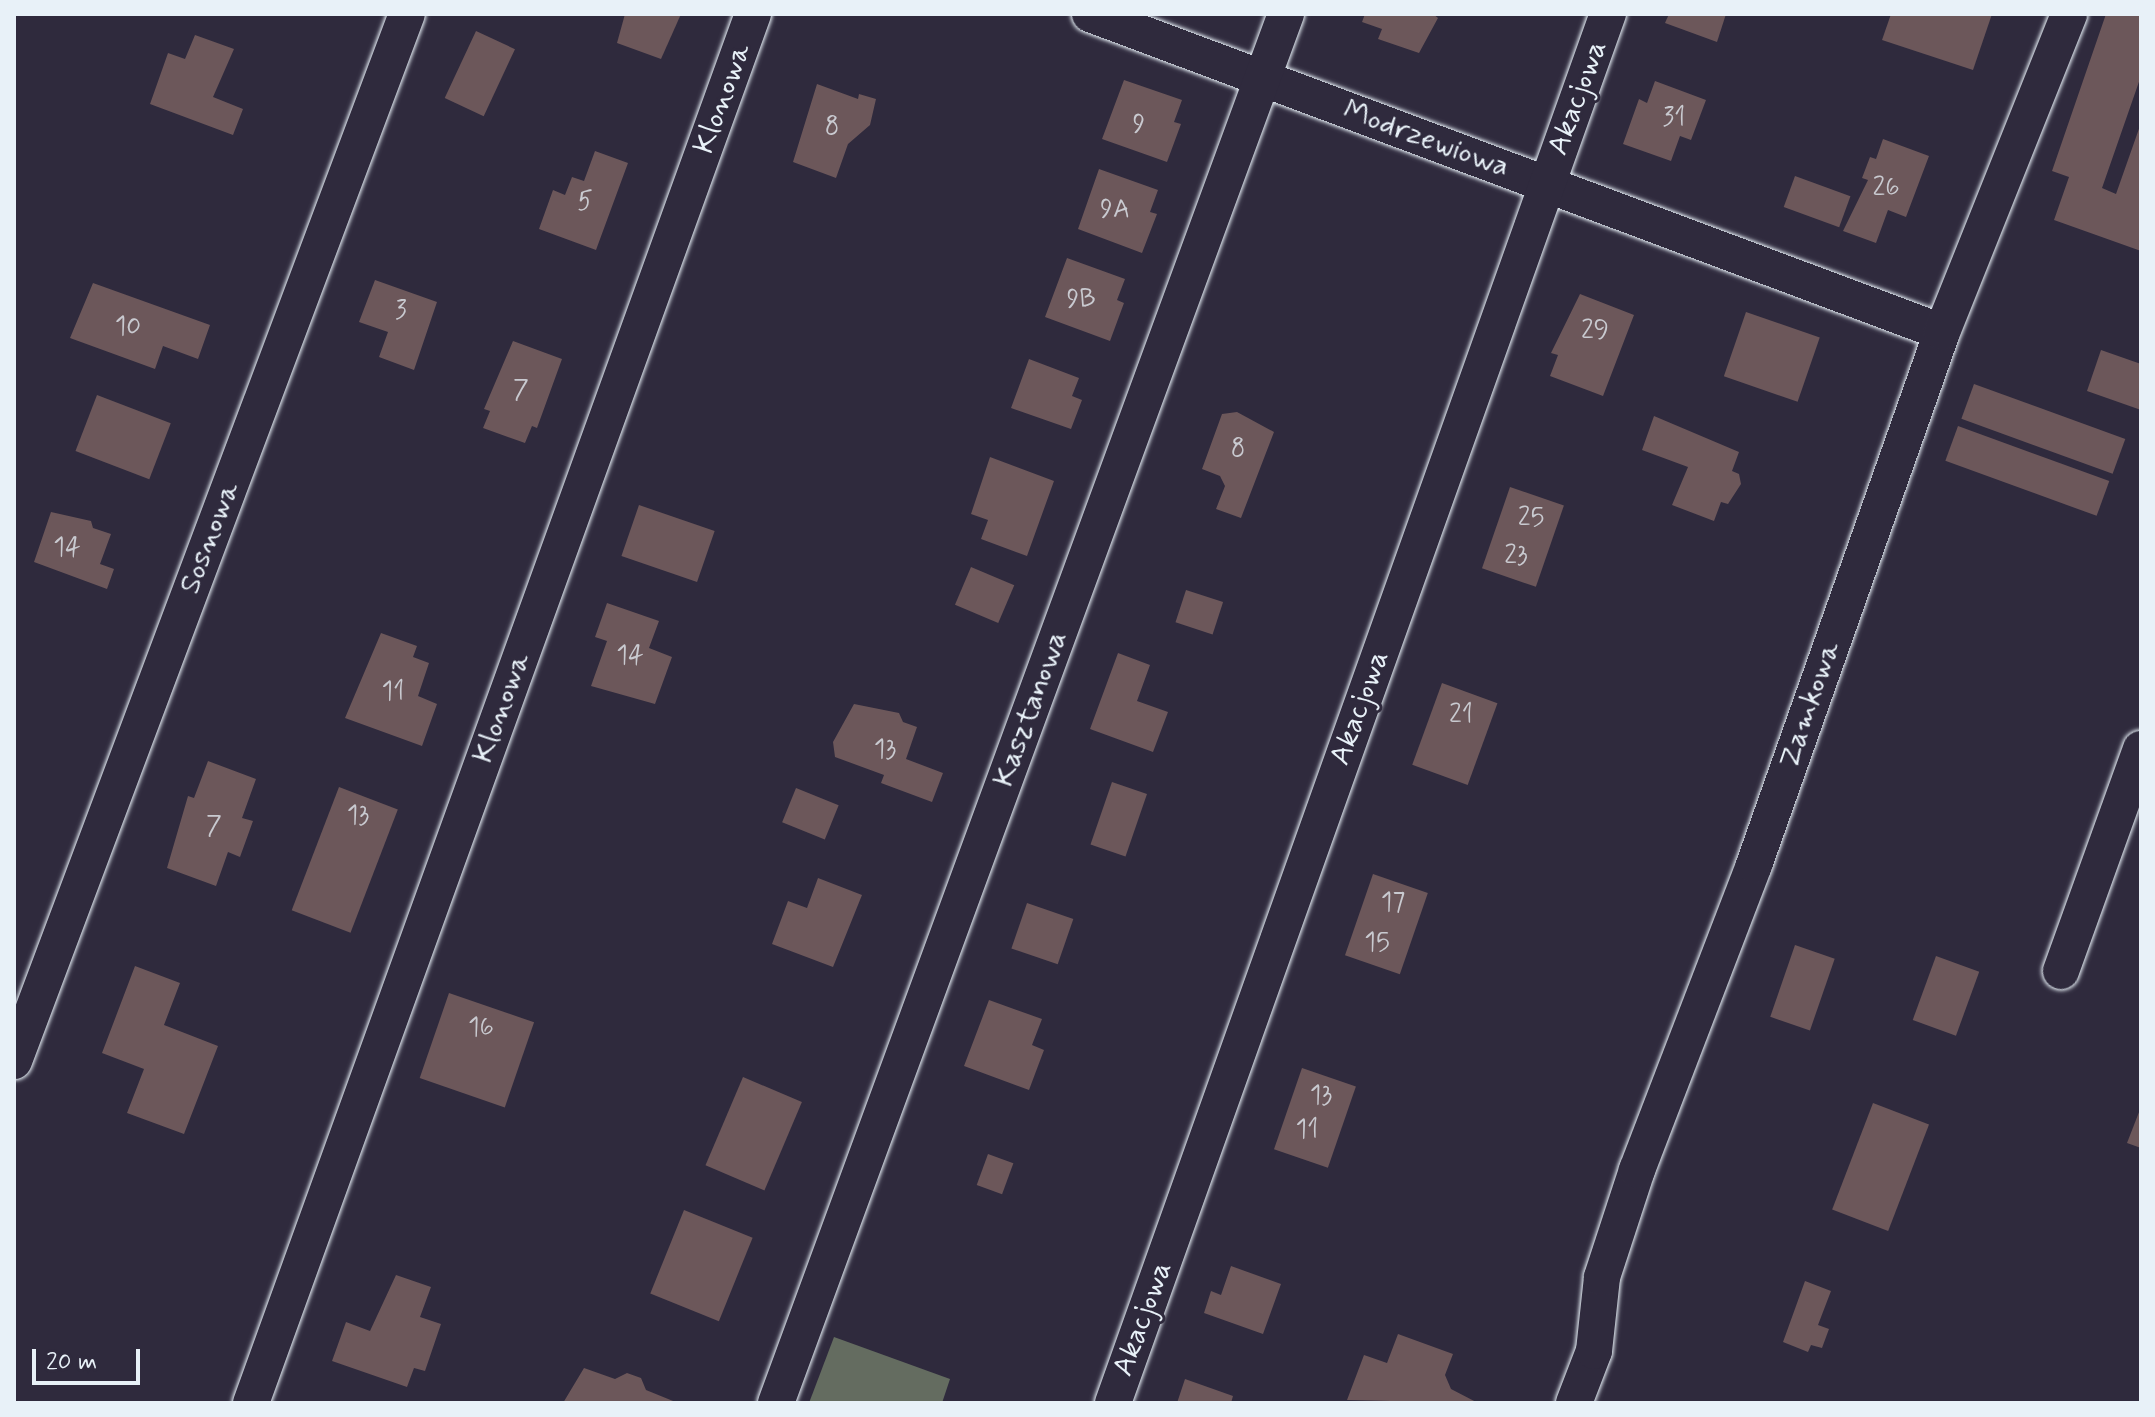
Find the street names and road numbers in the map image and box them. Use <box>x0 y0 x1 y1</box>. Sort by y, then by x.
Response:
street label: Akacjowa <box>1541 36 1615 160</box>
street label: Klonowa <box>686 39 760 159</box>
street label: Modrzewiowa <box>1338 92 1514 186</box>
street label: Sosnowa <box>172 477 248 599</box>
street label: Kasztanowa <box>986 626 1076 792</box>
street label: Zamkowa <box>1772 637 1848 773</box>
street label: Akacjowa <box>1323 646 1397 770</box>
street label: Klonowa <box>465 648 539 768</box>
street label: Akacjowa <box>1106 1257 1180 1381</box>

